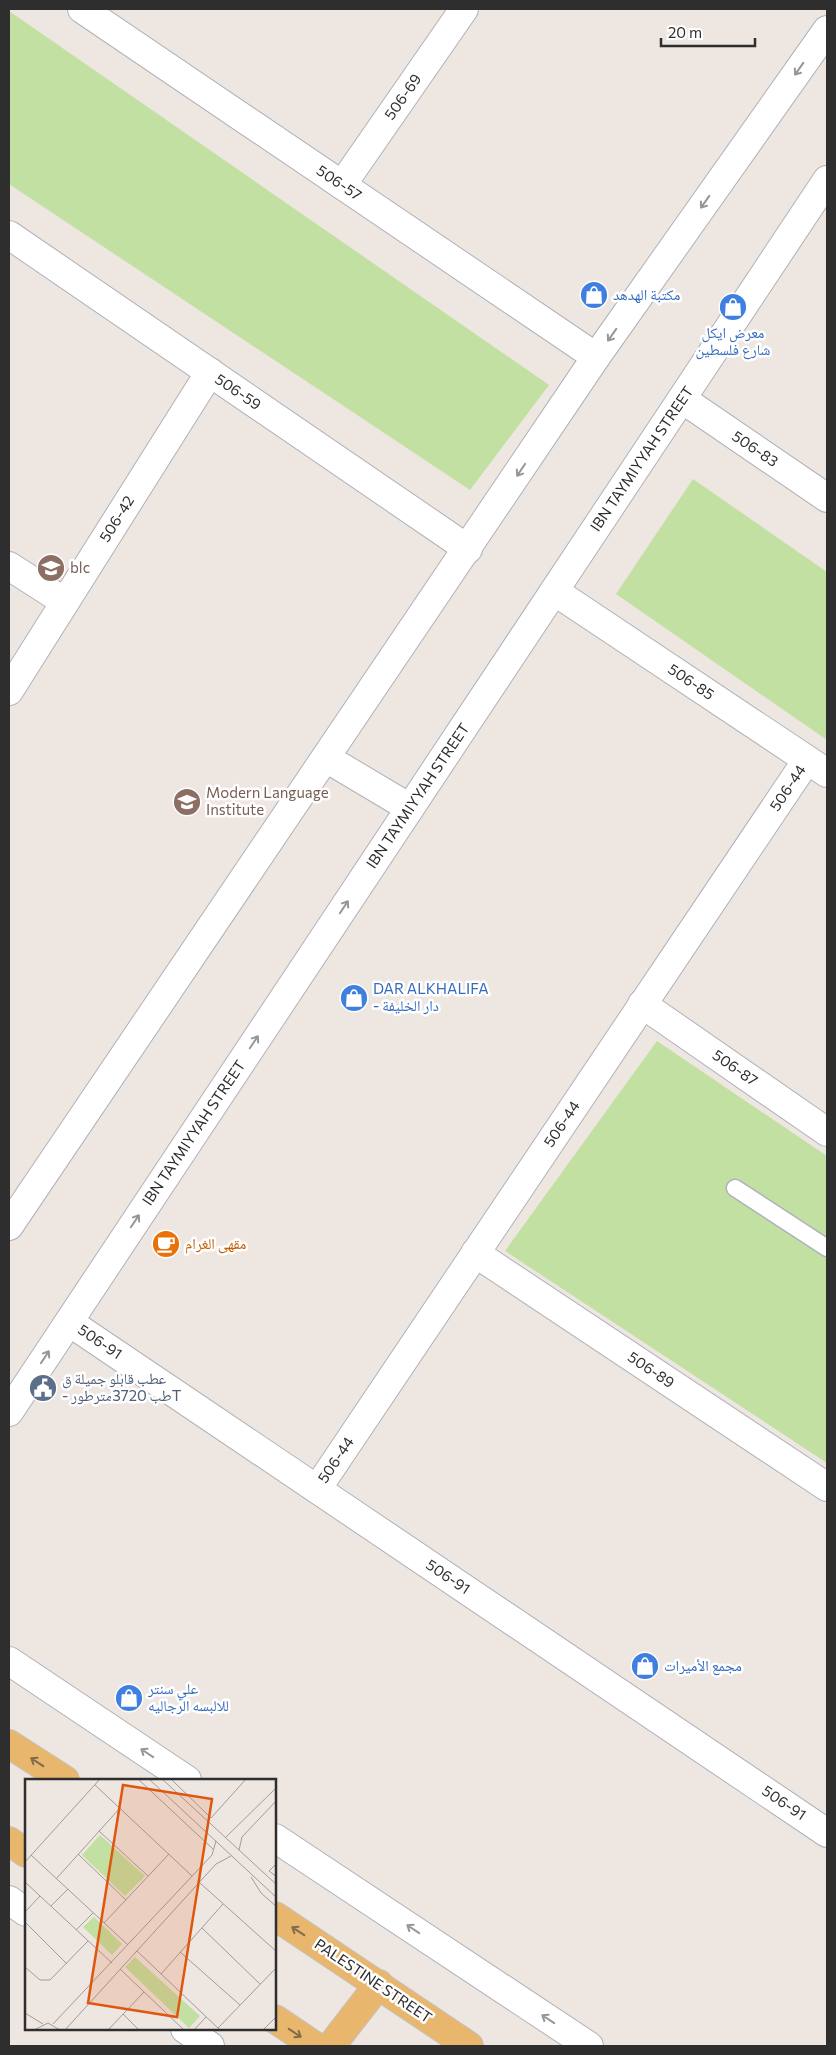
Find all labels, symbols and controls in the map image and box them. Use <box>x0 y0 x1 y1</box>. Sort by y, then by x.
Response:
scale bar <box>661 15 755 47</box>
text: 20 m <box>668 23 702 41</box>
one-way arrow <box>794 62 804 76</box>
street label: 506-69 <box>380 70 424 123</box>
street label: 506-57 <box>314 161 366 204</box>
one-way arrow <box>700 195 710 209</box>
shop icon: مكتبة الهدهد <box>579 280 609 310</box>
place label: مكتبة الهدهد <box>613 285 681 304</box>
shop icon: معرض ايكل شارع فلسطين <box>718 292 748 322</box>
place label: معرض ايكل شارع فلسطين <box>696 323 771 360</box>
one-way arrow <box>606 328 617 341</box>
street label: 506-59 <box>212 369 265 413</box>
street label: IBN TAYMIYYAH STREET <box>586 382 697 534</box>
street label: 506-83 <box>729 426 782 470</box>
one-way arrow <box>516 462 526 476</box>
street label: 506-42 <box>95 492 137 545</box>
school or university icon: blc <box>36 553 66 583</box>
place label: blc <box>70 558 90 576</box>
street label: 506-85 <box>665 659 718 703</box>
street label: IBN TAYMIYYAH STREET <box>362 719 473 871</box>
street label: 506-44 <box>765 761 809 814</box>
place label: Modern Language Institute <box>206 783 329 818</box>
school or university icon: Modern Language Institute <box>172 787 202 817</box>
one-way arrow <box>339 900 349 914</box>
place label: DAR ALKHALIFA - دار الخليفة <box>373 979 489 1015</box>
shop icon: DAR ALKHALIFA - دار الخليفة <box>339 983 369 1013</box>
one-way arrow <box>249 1035 260 1049</box>
street label: 506-87 <box>710 1045 762 1089</box>
street label: IBN TAYMIYYAH STREET <box>138 1056 249 1208</box>
street label: 506-44 <box>539 1097 583 1150</box>
one-way arrow <box>130 1214 141 1228</box>
cafe icon: مقهى الغرام <box>151 1229 181 1259</box>
place label: مقهى الغرام <box>185 1234 247 1254</box>
street label: 506-91 <box>75 1320 126 1362</box>
street label: 506-89 <box>625 1347 678 1391</box>
one-way arrow <box>41 1350 51 1364</box>
place label: عطب قابلو جميلة ق - طب 3720مترطورT <box>62 1369 182 1405</box>
public building icon: عطب قابلو جميلة ق - طب 3720مترطورT <box>28 1373 58 1403</box>
street label: 506-44 <box>313 1433 357 1486</box>
street label: 506-91 <box>423 1555 474 1597</box>
shop icon: مجمع الأميرات <box>630 1651 660 1681</box>
place label: مجمع الأميرات <box>664 1656 742 1676</box>
place label: علي سنتر للالبسه الرجاليه <box>147 1679 229 1715</box>
shop icon: علي سنتر للالبسه الرجاليه <box>114 1683 144 1713</box>
one-way arrow <box>140 1748 154 1758</box>
one-way arrow <box>30 1757 44 1767</box>
inset map <box>25 1779 276 2030</box>
street label: 506-91 <box>759 1781 810 1823</box>
one-way arrow <box>406 1924 420 1934</box>
one-way arrow <box>292 1926 306 1936</box>
street label: PALESTINE STREET <box>311 1934 436 2026</box>
one-way arrow <box>541 2014 555 2024</box>
one-way arrow <box>288 2028 302 2038</box>

